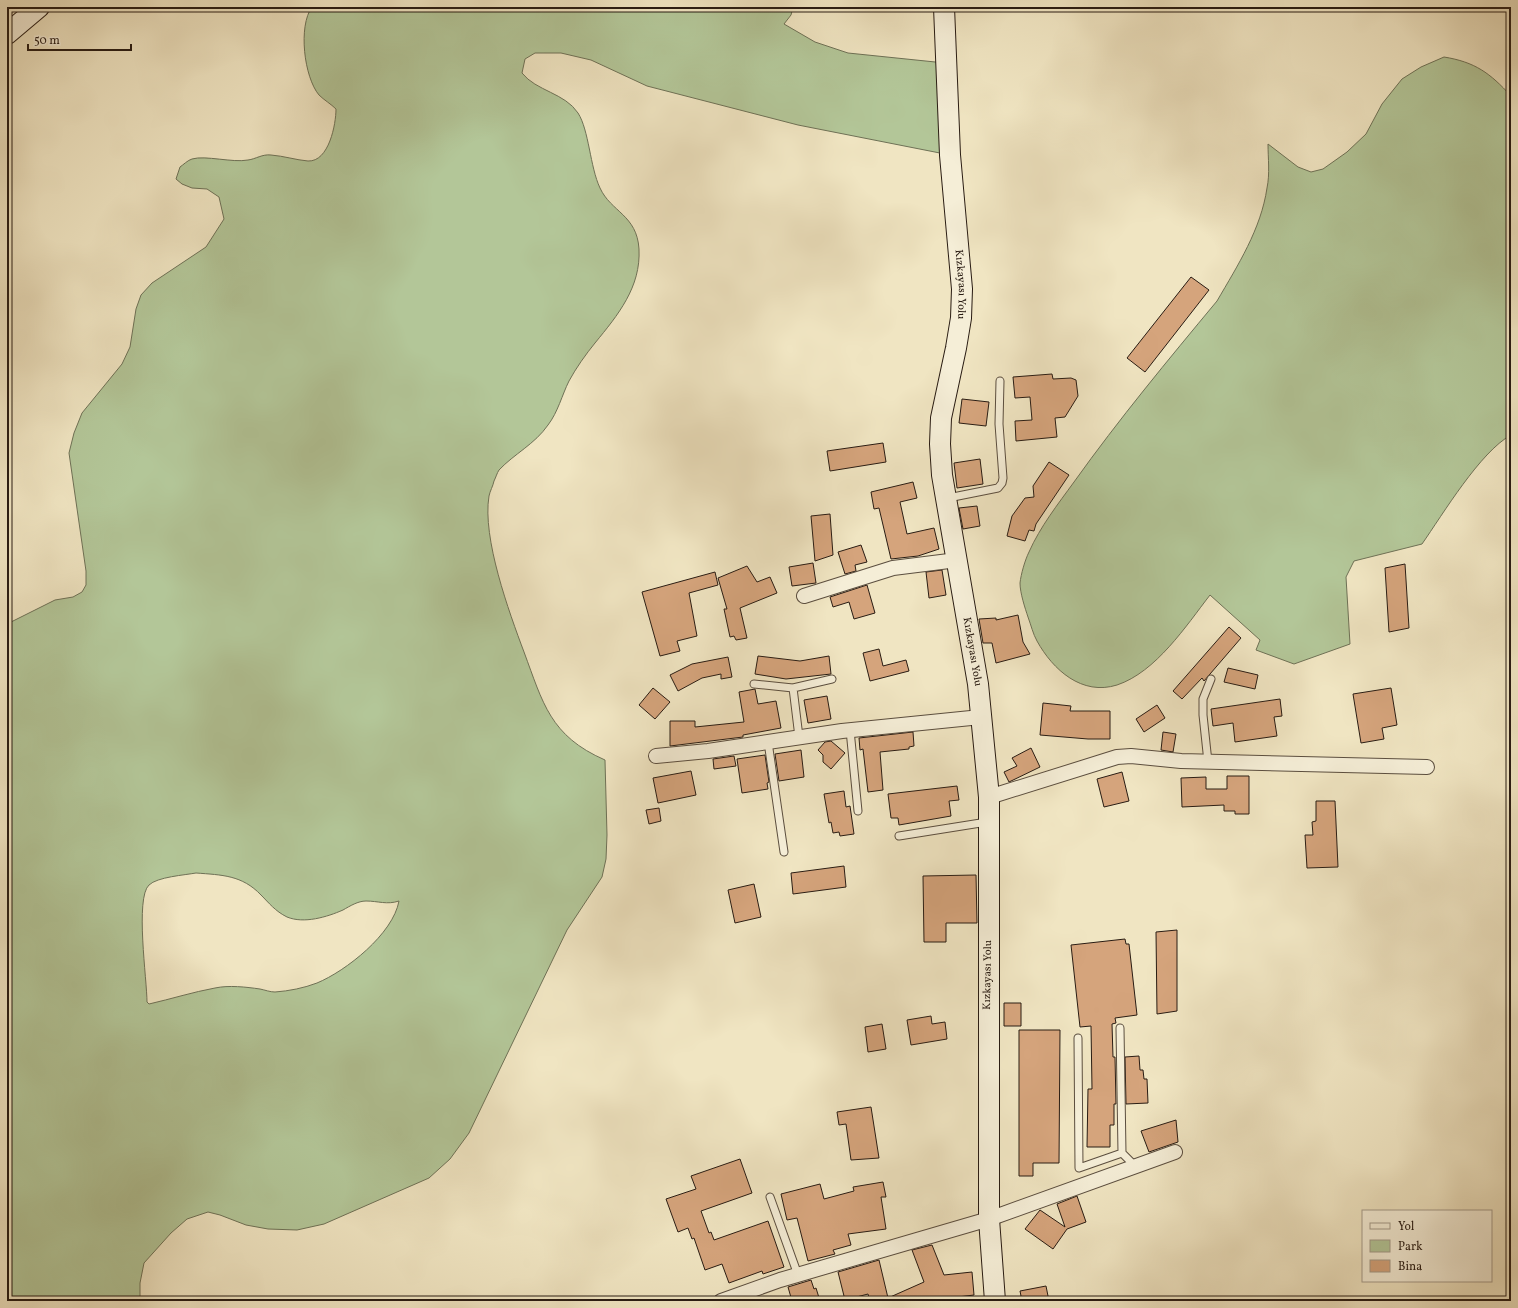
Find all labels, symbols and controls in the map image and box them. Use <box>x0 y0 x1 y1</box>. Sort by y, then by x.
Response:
scale bar <box>28 26 131 52</box>
text: 50 m <box>34 33 60 49</box>
street label: Kızkayası Yolu <box>951 249 970 320</box>
street label: Kızkayası Yolu <box>959 616 986 687</box>
street label: Kızkayası Yolu <box>980 940 996 1010</box>
legend <box>1362 1210 1492 1282</box>
text: Yol <box>1398 1219 1415 1235</box>
text: Park <box>1398 1239 1423 1255</box>
text: Bina <box>1398 1259 1422 1275</box>

